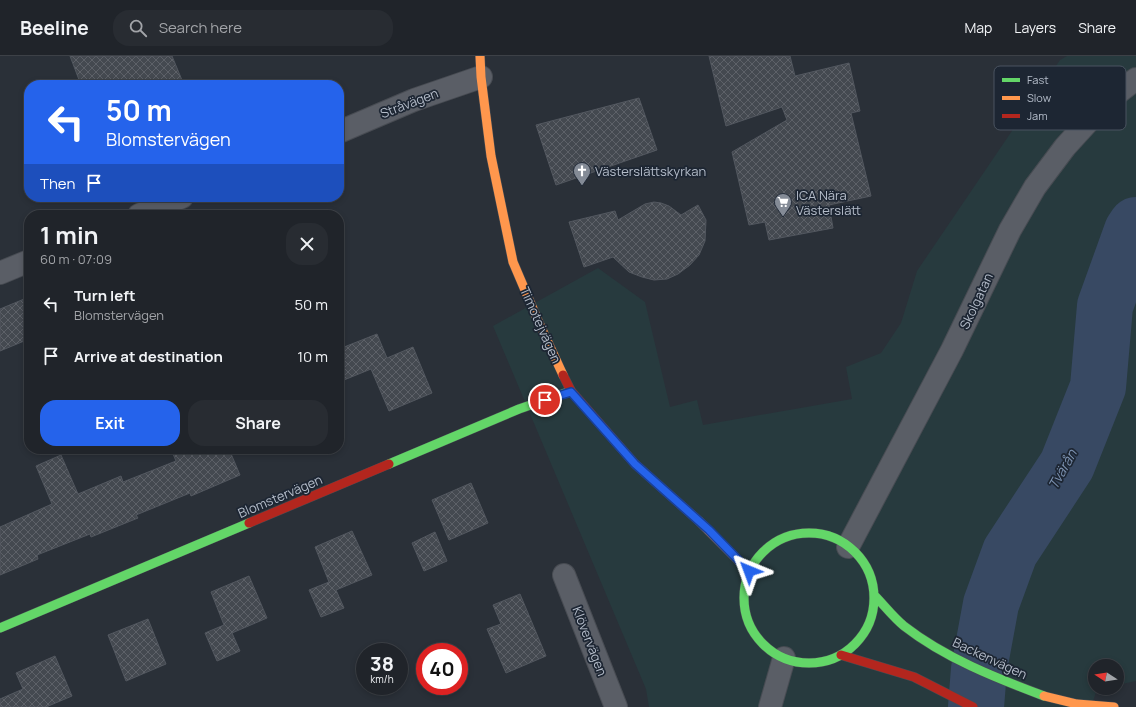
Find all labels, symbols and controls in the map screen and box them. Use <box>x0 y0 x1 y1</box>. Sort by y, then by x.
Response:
search box <box>113 10 393 46</box>
text: Beeline <box>20 15 89 41</box>
icon: search <box>127 17 149 39</box>
text: Search here <box>159 17 242 38</box>
text: Map <box>964 18 992 37</box>
text: Layers <box>1014 18 1056 37</box>
text: Share <box>1078 18 1116 37</box>
legend <box>994 66 1126 130</box>
text: Fast <box>1027 72 1049 87</box>
street label: Stråvägen <box>377 84 441 122</box>
text: Slow <box>1027 90 1052 105</box>
text: 50 m <box>106 91 172 129</box>
icon: left <box>40 96 92 148</box>
text: Jam <box>1027 108 1048 123</box>
text: Blomstervägen <box>106 127 231 151</box>
church icon: Västerslättskyrkan <box>572 161 592 186</box>
place label: Västerslättskyrkan <box>595 162 706 180</box>
icon: arrive <box>83 172 105 194</box>
text: Then <box>40 173 75 194</box>
place label: ICA Nära Västerslätt <box>796 186 861 219</box>
supermarket icon: ICA Nära Västerslätt <box>773 192 793 217</box>
text: 1 min <box>40 218 99 251</box>
button: close <box>286 223 328 265</box>
text: 60 m · 07:09 <box>40 250 112 268</box>
street label: Skolgatan <box>955 270 997 332</box>
street label: Timotejvägen <box>516 284 566 366</box>
text: Turn left <box>74 285 136 306</box>
icon: left <box>40 293 62 315</box>
text: 50 m <box>294 294 328 315</box>
text: Blomstervägen <box>74 306 164 324</box>
icon: arrive <box>40 345 62 367</box>
text: Arrive at destination <box>74 346 223 367</box>
text: 10 m <box>297 346 328 367</box>
pin <box>528 383 562 417</box>
icon: arrive <box>534 389 556 411</box>
button: Exit <box>40 400 180 446</box>
button: Share <box>188 400 328 446</box>
water label: Tvärån <box>1043 445 1081 492</box>
street label: Blomstervägen <box>235 470 325 522</box>
position arrow <box>728 550 770 592</box>
street label: Klövervägen <box>569 604 611 678</box>
street label: Backenvägen <box>950 633 1030 683</box>
speed limit sign: 40 <box>416 643 468 695</box>
text: 38 <box>370 650 394 677</box>
north arrow <box>1088 659 1124 695</box>
map controls <box>1088 659 1124 695</box>
text: km/h <box>370 672 394 686</box>

